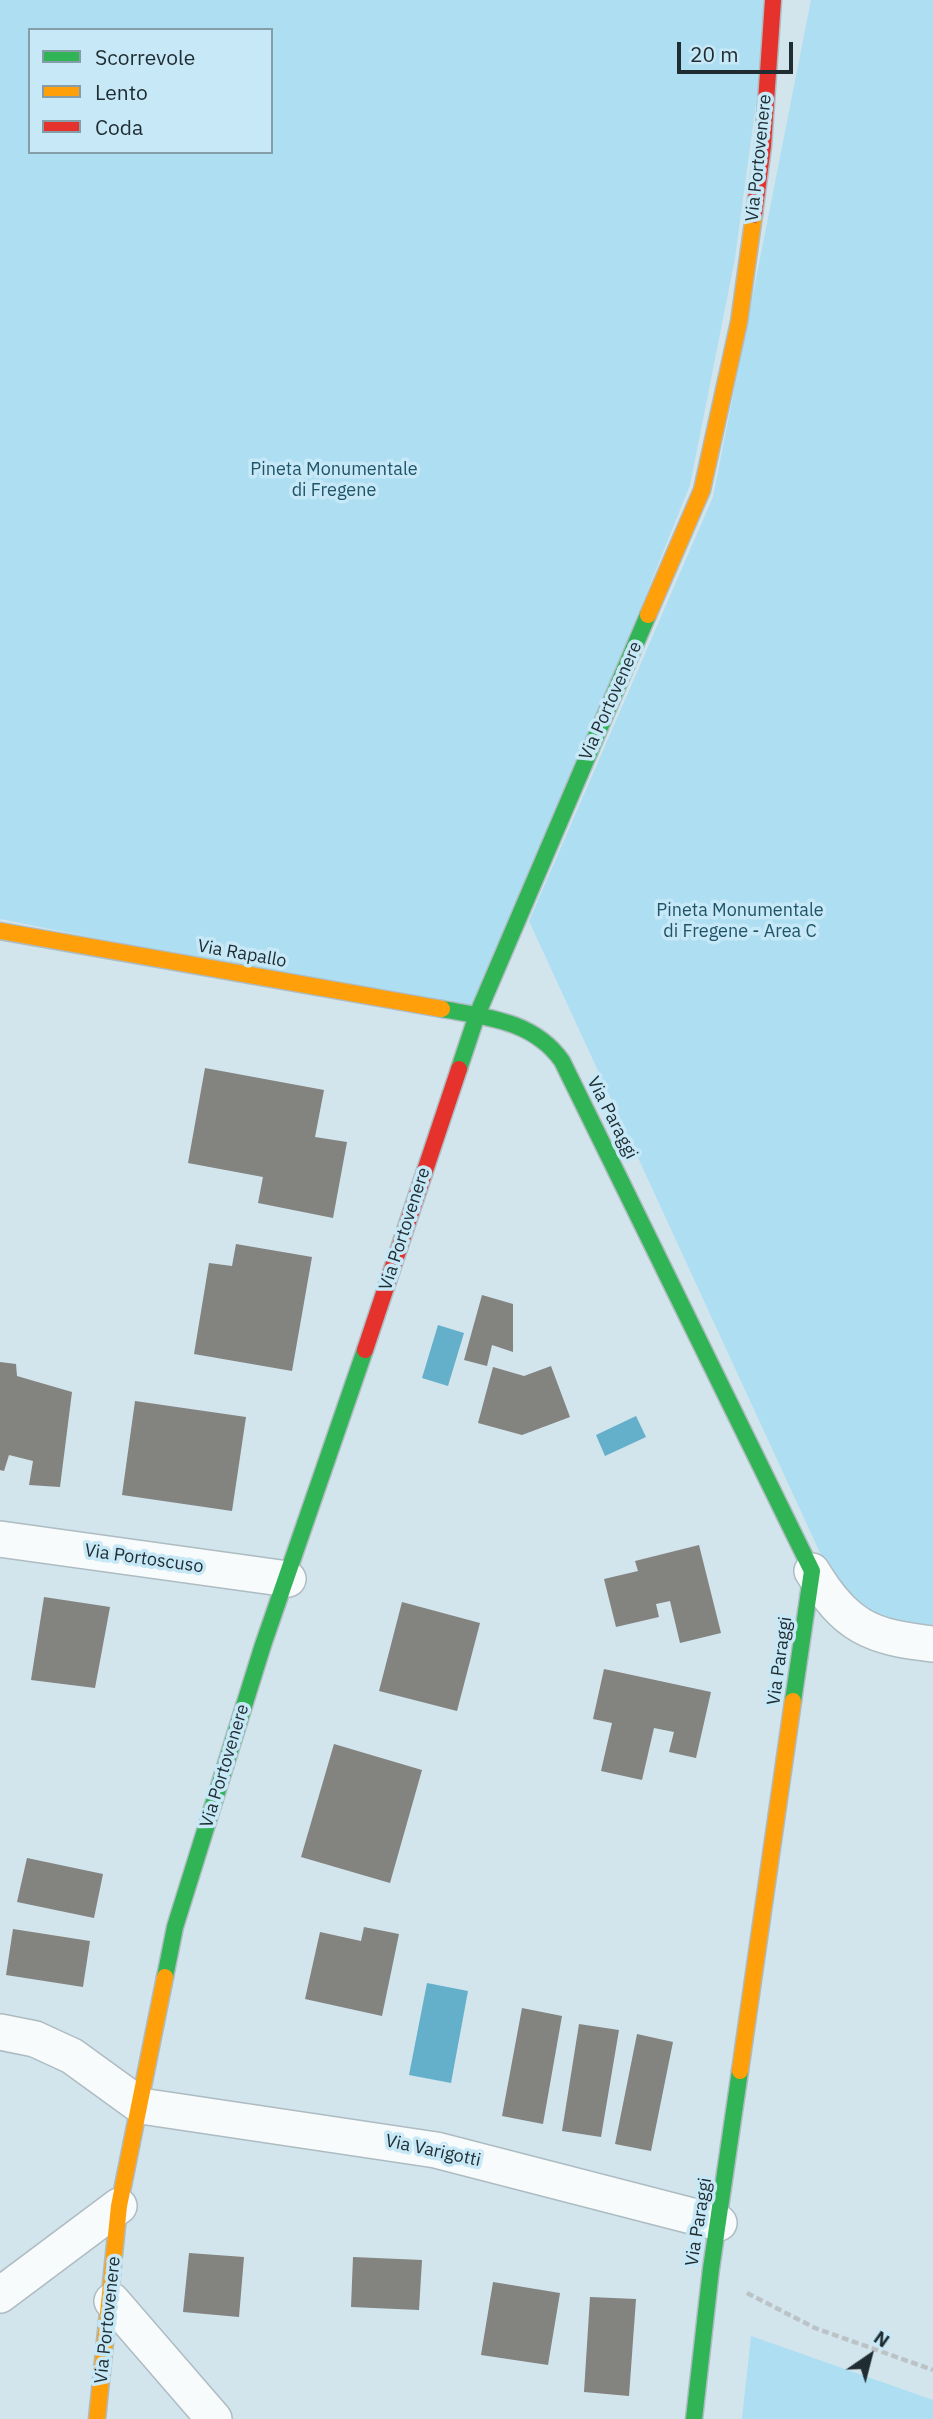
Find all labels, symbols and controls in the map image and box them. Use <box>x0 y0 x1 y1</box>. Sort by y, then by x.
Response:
legend <box>28 28 273 154</box>
scale bar <box>681 28 796 72</box>
text: 20 m <box>690 40 739 68</box>
text: Scorrevole <box>95 43 195 71</box>
text: Lento <box>95 78 148 106</box>
street label: Via Portovenere <box>742 93 776 223</box>
text: Coda <box>95 113 143 141</box>
park label: Pineta Monumentale di Fregene <box>250 459 418 502</box>
street label: Via Portovenere <box>575 638 647 764</box>
park label: Pineta Monumentale di Fregene - Area C <box>656 900 824 942</box>
street label: Via Rapallo <box>196 936 288 972</box>
street label: Via Paraggi <box>582 1073 642 1163</box>
street label: Via Portovenere <box>375 1165 435 1293</box>
street label: Via Portoscuso <box>83 1540 205 1578</box>
street label: Via Paraggi <box>763 1615 797 1707</box>
street label: Via Portovenere <box>196 1702 254 1830</box>
street label: Via Varigotti <box>383 2130 483 2172</box>
street label: Via Paraggi <box>681 2176 717 2268</box>
street label: Via Portovenere <box>91 2255 125 2385</box>
north arrow <box>835 2321 905 2391</box>
text: N <box>870 2325 895 2353</box>

